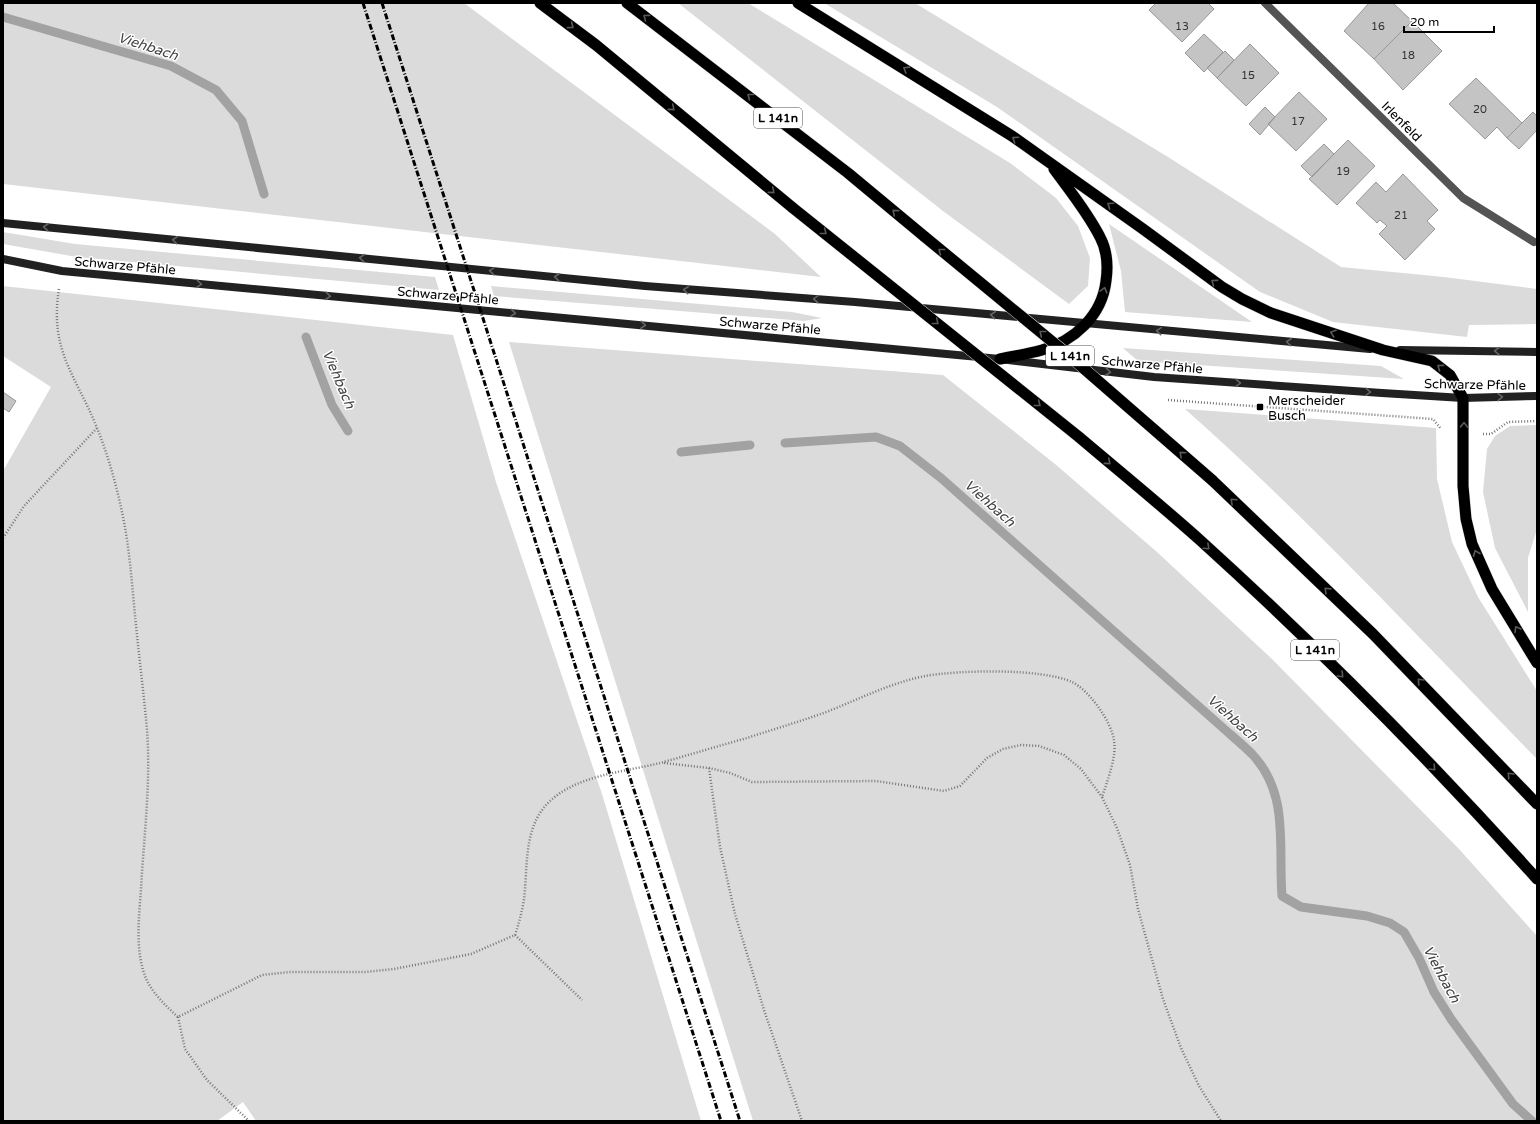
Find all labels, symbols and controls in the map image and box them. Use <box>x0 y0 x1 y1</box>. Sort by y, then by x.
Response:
scale bar <box>1404 8 1494 34</box>
one-way arrow <box>644 15 651 22</box>
text: 20 m <box>1410 15 1439 29</box>
house number: 13 <box>1175 20 1189 33</box>
house number: 16 <box>1371 20 1385 33</box>
one-way arrow <box>567 21 574 29</box>
water label: Viehbach <box>116 29 181 64</box>
house number: 18 <box>1401 49 1415 62</box>
one-way arrow <box>903 66 910 73</box>
house number: 15 <box>1241 69 1255 82</box>
one-way arrow <box>747 94 754 101</box>
street label: Irlenfeld <box>1378 98 1425 145</box>
one-way arrow <box>667 103 675 110</box>
house number: 20 <box>1473 103 1487 116</box>
road number: L 141n <box>754 108 802 128</box>
house number: 17 <box>1291 115 1305 128</box>
one-way arrow <box>1012 136 1019 144</box>
house number: 19 <box>1336 165 1350 178</box>
one-way arrow <box>768 186 775 193</box>
one-way arrow <box>1107 203 1114 210</box>
house number: 21 <box>1394 209 1408 222</box>
one-way arrow <box>892 210 900 217</box>
one-way arrow <box>43 223 49 232</box>
one-way arrow <box>819 228 826 235</box>
one-way arrow <box>172 236 178 245</box>
one-way arrow <box>938 248 945 255</box>
street label: Schwarze Pfähle <box>74 254 176 278</box>
one-way arrow <box>359 254 365 263</box>
one-way arrow <box>489 266 495 275</box>
one-way arrow <box>554 273 560 282</box>
one-way arrow <box>196 279 202 288</box>
one-way arrow <box>1212 280 1219 287</box>
street label: Schwarze Pfähle <box>397 284 499 308</box>
one-way arrow <box>683 285 689 294</box>
one-way arrow <box>1100 286 1108 293</box>
one-way arrow <box>325 291 331 300</box>
one-way arrow <box>813 294 819 303</box>
one-way arrow <box>510 309 516 318</box>
one-way arrow <box>990 311 996 320</box>
street label: Schwarze Pfähle <box>719 314 821 338</box>
one-way arrow <box>932 318 939 325</box>
one-way arrow <box>640 321 646 330</box>
one-way arrow <box>1156 326 1162 335</box>
one-way arrow <box>1039 330 1046 337</box>
one-way arrow <box>1330 330 1337 338</box>
one-way arrow <box>1286 338 1292 347</box>
road number: L 141n <box>1046 346 1094 366</box>
water label: Viehbach <box>319 347 359 412</box>
one-way arrow <box>1494 347 1500 356</box>
street label: Schwarze Pfähle <box>1101 353 1203 377</box>
one-way arrow <box>1437 364 1444 372</box>
one-way arrow <box>1105 367 1111 376</box>
street label: Schwarze Pfähle <box>1424 376 1526 394</box>
one-way arrow <box>1235 379 1241 388</box>
one-way arrow <box>1365 388 1371 397</box>
place label: Merscheider Busch <box>1268 393 1345 424</box>
one-way arrow <box>1497 393 1503 401</box>
one-way arrow <box>1033 399 1040 406</box>
marker: Merscheider Busch <box>1255 402 1265 412</box>
one-way arrow <box>1460 422 1468 428</box>
one-way arrow <box>1180 452 1187 459</box>
one-way arrow <box>1104 457 1111 464</box>
water label: Viehbach <box>961 476 1019 531</box>
one-way arrow <box>1230 498 1238 506</box>
one-way arrow <box>1202 542 1210 550</box>
one-way arrow <box>1472 550 1480 557</box>
one-way arrow <box>1324 588 1332 595</box>
one-way arrow <box>1514 626 1521 633</box>
road number: L 141n <box>1291 640 1339 660</box>
one-way arrow <box>1336 671 1344 678</box>
one-way arrow <box>1417 678 1425 686</box>
water label: Viehbach <box>1204 691 1262 746</box>
one-way arrow <box>1428 763 1435 771</box>
one-way arrow <box>1507 772 1515 780</box>
water label: Viehbach <box>1419 943 1464 1006</box>

